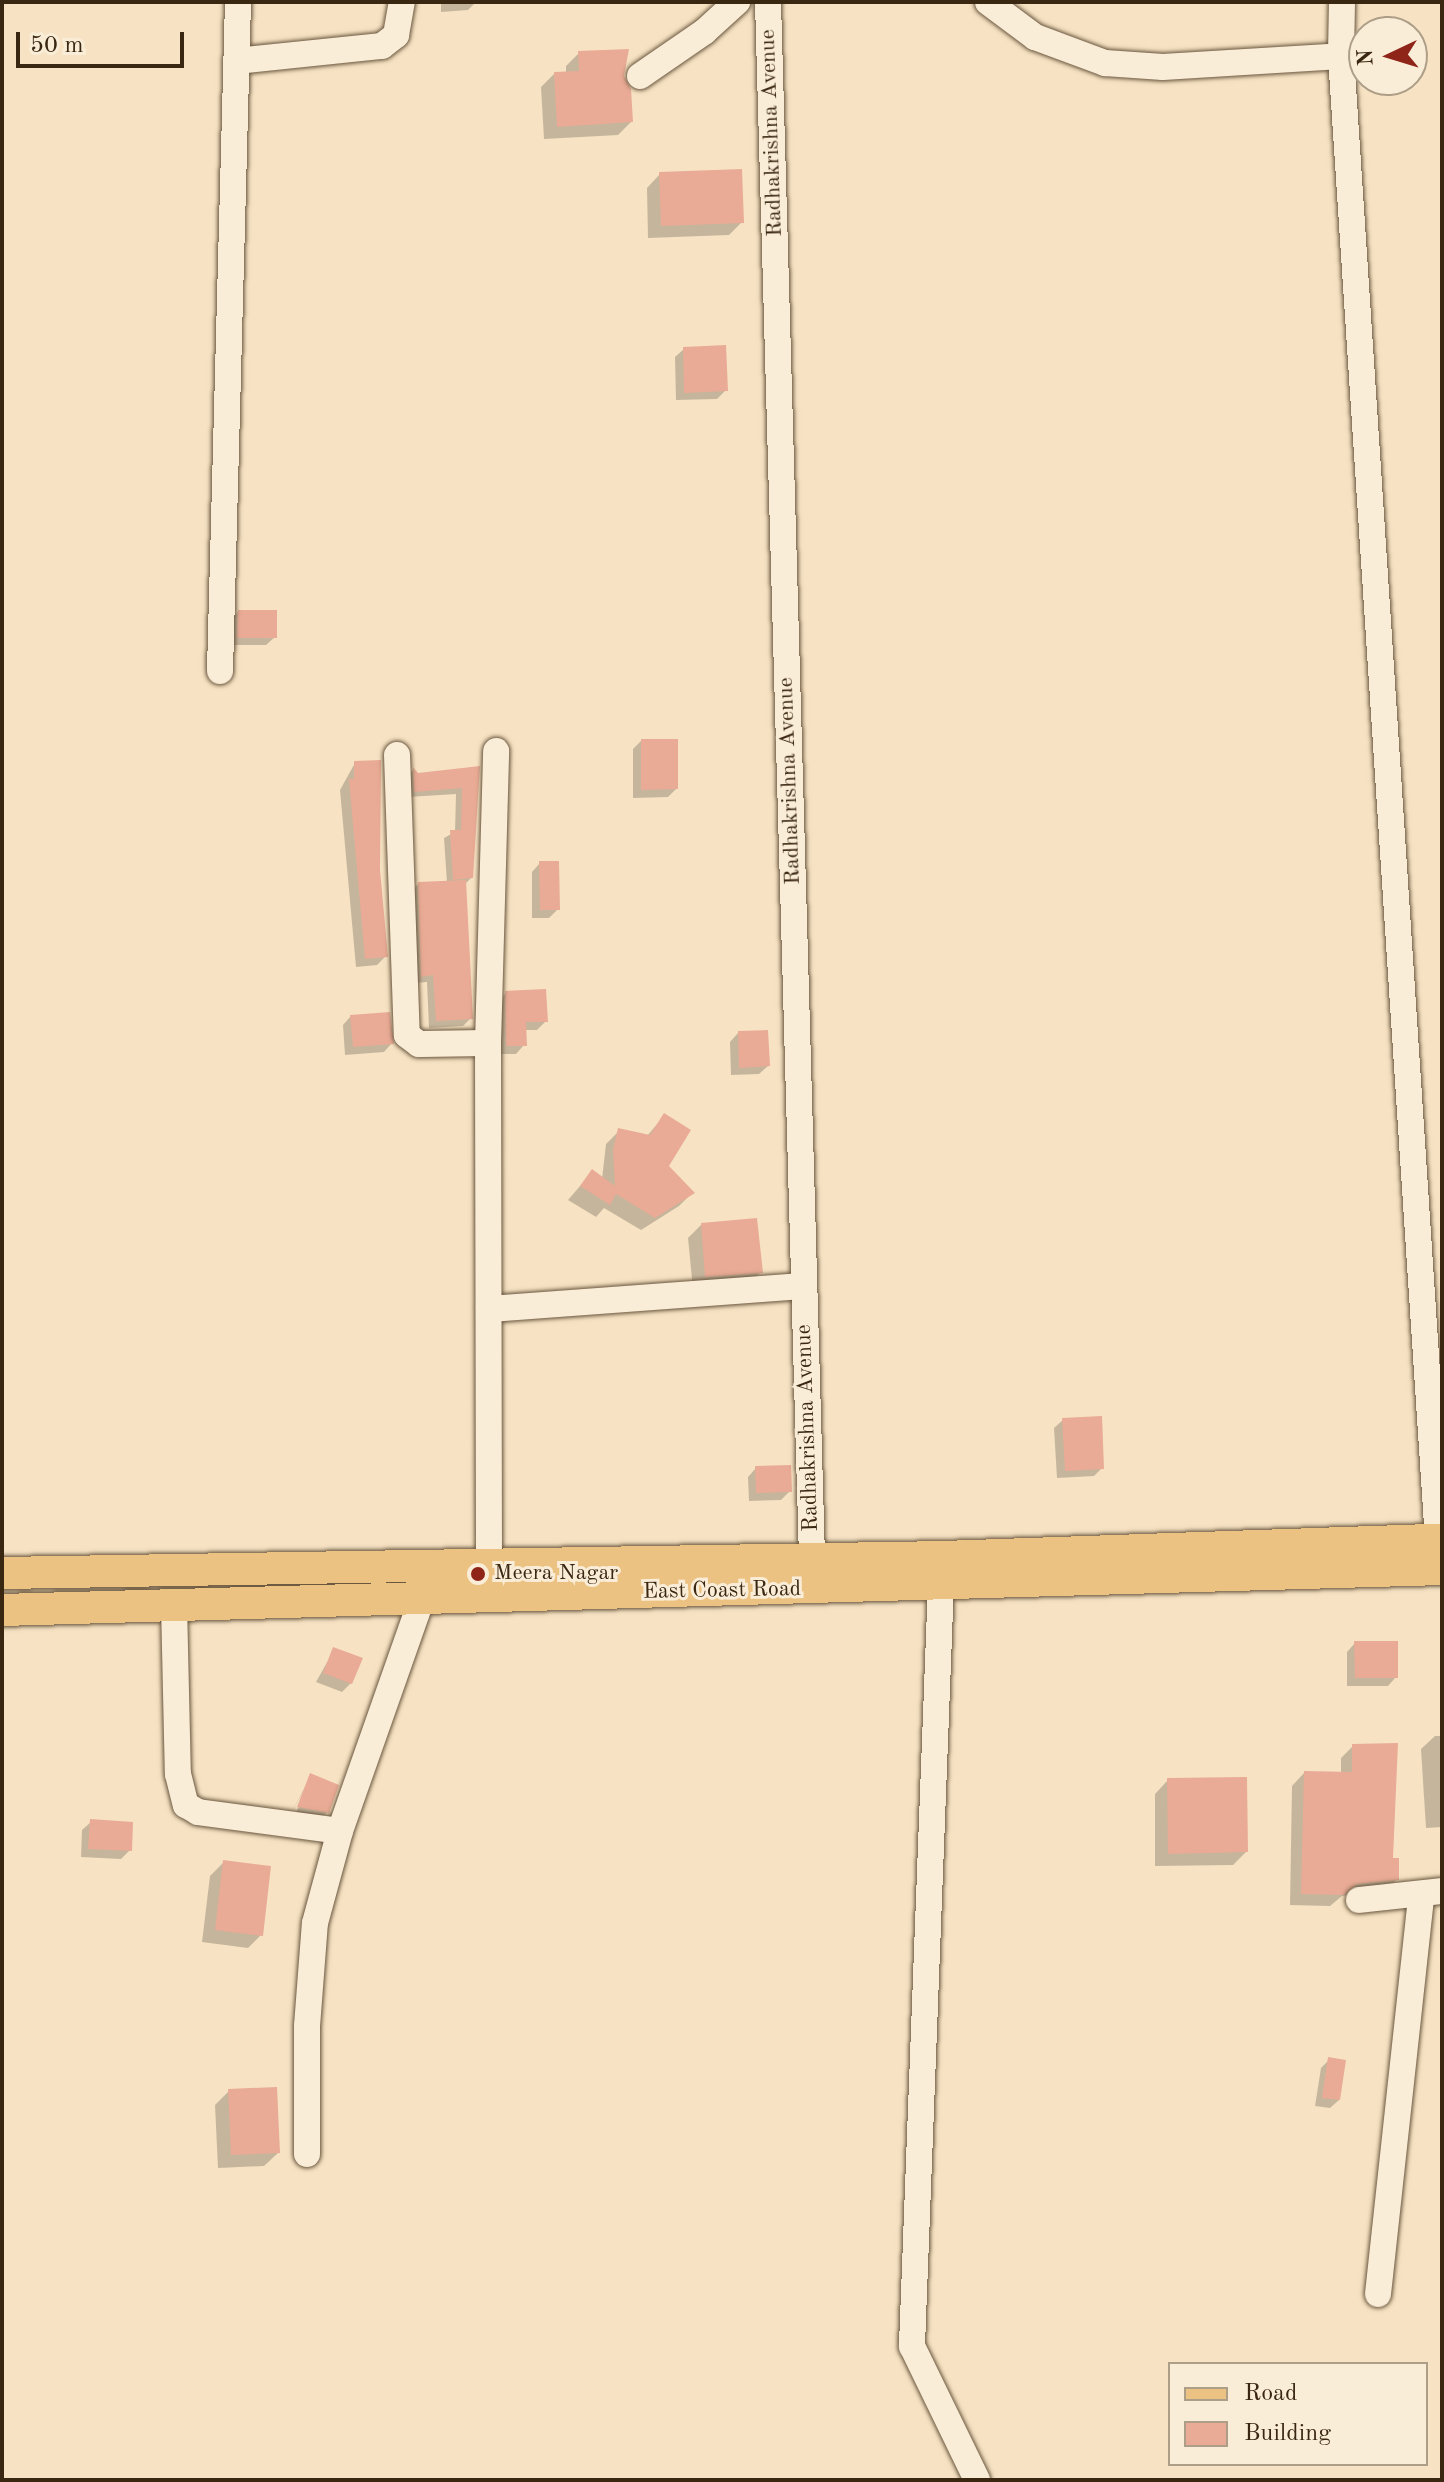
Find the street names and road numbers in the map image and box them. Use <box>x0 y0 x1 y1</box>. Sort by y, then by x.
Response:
street label: Radhakrishna Avenue <box>755 29 789 237</box>
street label: Radhakrishna Avenue <box>773 677 807 885</box>
street label: Radhakrishna Avenue <box>791 1324 825 1532</box>
street label: East Coast Road <box>643 1576 801 1606</box>

